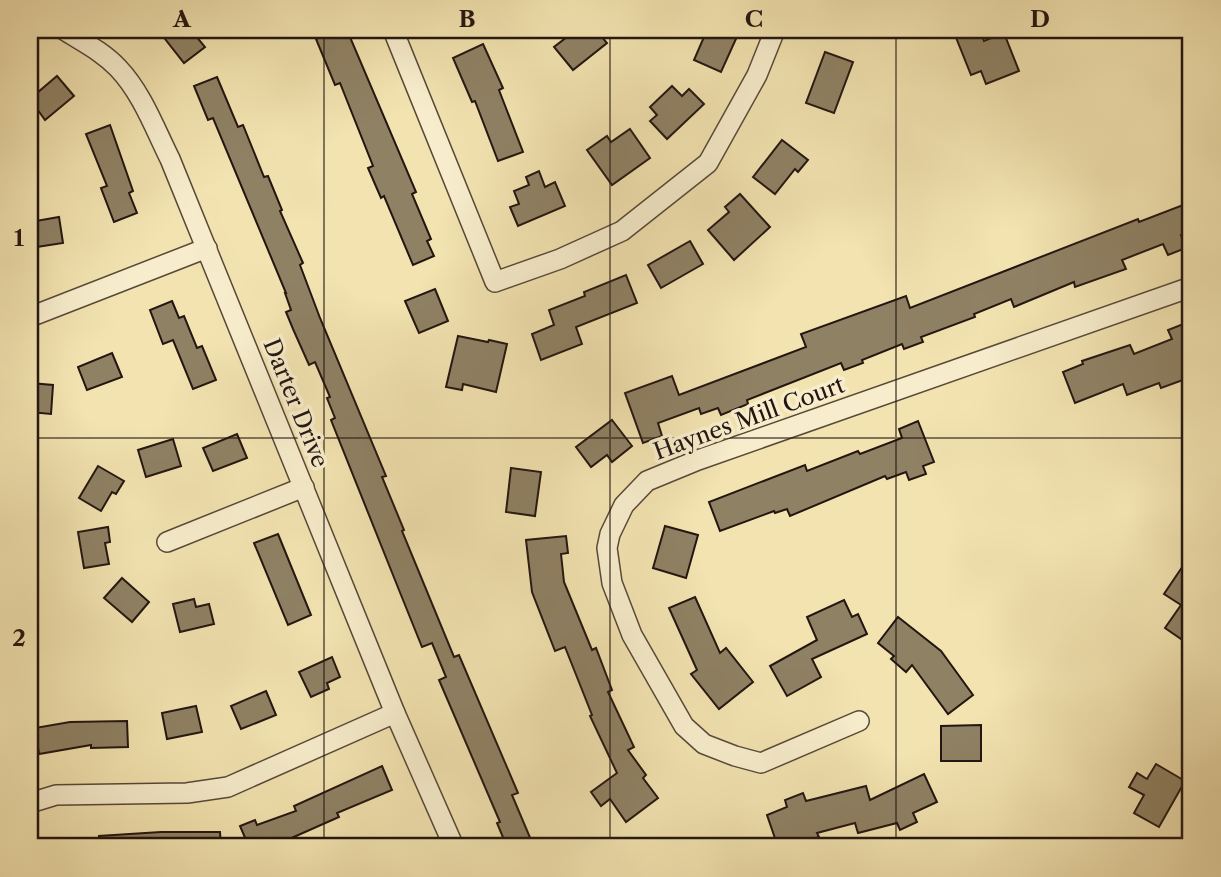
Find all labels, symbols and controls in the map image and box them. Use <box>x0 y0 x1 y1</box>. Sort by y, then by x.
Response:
text: A <box>172 5 192 33</box>
text: B <box>458 5 476 33</box>
text: C <box>745 5 763 33</box>
text: D <box>1030 5 1050 33</box>
text: 1 <box>14 224 25 252</box>
street label: Darter Drive <box>257 334 335 472</box>
street label: Haynes Mill Court <box>650 370 848 466</box>
text: 2 <box>12 624 26 652</box>

